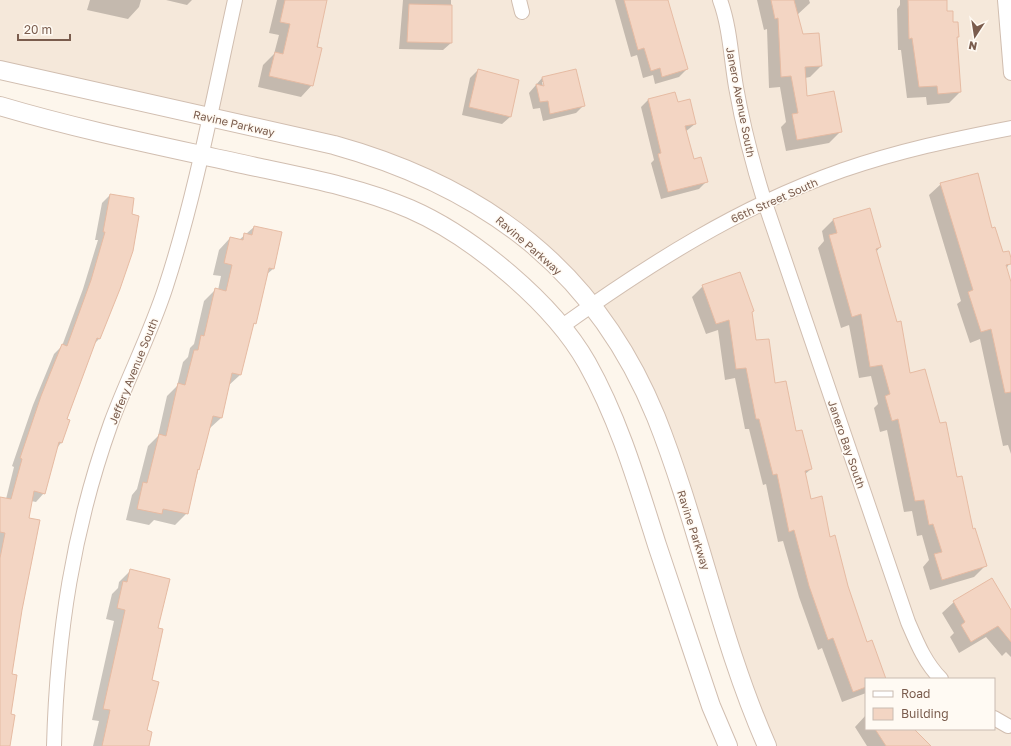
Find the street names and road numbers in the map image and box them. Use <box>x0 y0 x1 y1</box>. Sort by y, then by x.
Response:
street label: Janero Avenue South <box>724 46 758 158</box>
street label: Ravine Parkway <box>192 107 276 139</box>
street label: 66th Street South <box>728 175 820 225</box>
street label: Ravine Parkway <box>493 213 565 277</box>
street label: Jeffery Avenue South <box>106 316 160 426</box>
street label: Janero Bay South <box>826 398 868 490</box>
street label: Ravine Parkway <box>675 488 713 572</box>

